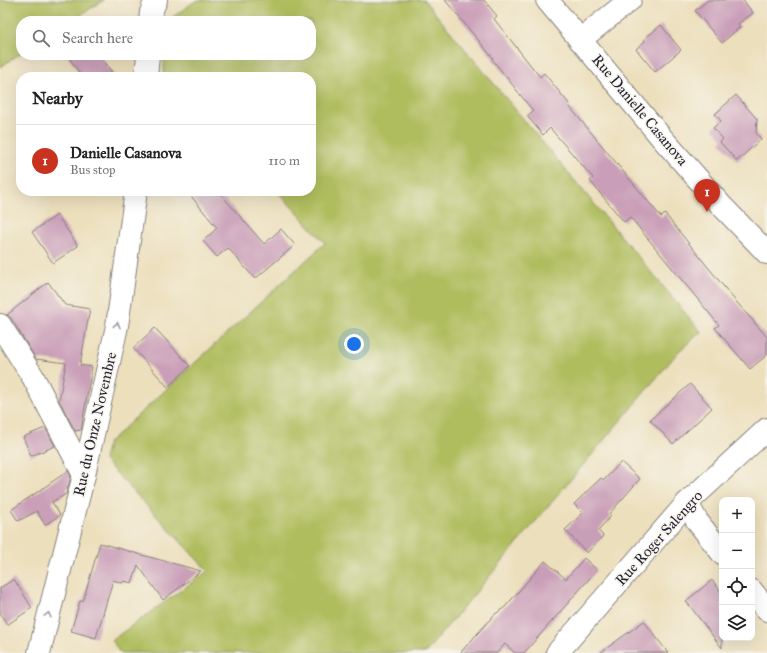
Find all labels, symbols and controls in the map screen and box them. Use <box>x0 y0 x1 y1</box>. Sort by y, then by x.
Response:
search box <box>16 16 316 60</box>
icon: search <box>30 27 52 49</box>
text: Search here <box>62 29 133 47</box>
street label: Rue Danielle Casanova <box>588 51 692 170</box>
text: Nearby <box>32 88 83 109</box>
text: Danielle Casanova <box>70 144 182 162</box>
text: 1 <box>42 153 48 169</box>
text: 110 m <box>268 153 300 169</box>
text: Bus stop <box>70 162 116 178</box>
pin: 1 <box>694 179 720 212</box>
one-way arrow <box>112 322 121 328</box>
your location <box>344 334 364 354</box>
street label: Rue du Onze Novembre <box>70 350 120 498</box>
street label: Rue Roger Salengro <box>612 487 707 589</box>
map controls <box>719 497 755 641</box>
button: + <box>719 497 755 533</box>
button: − <box>719 533 755 569</box>
button: locate <box>719 569 755 605</box>
button: layers <box>719 605 755 641</box>
one-way arrow <box>44 612 52 618</box>

